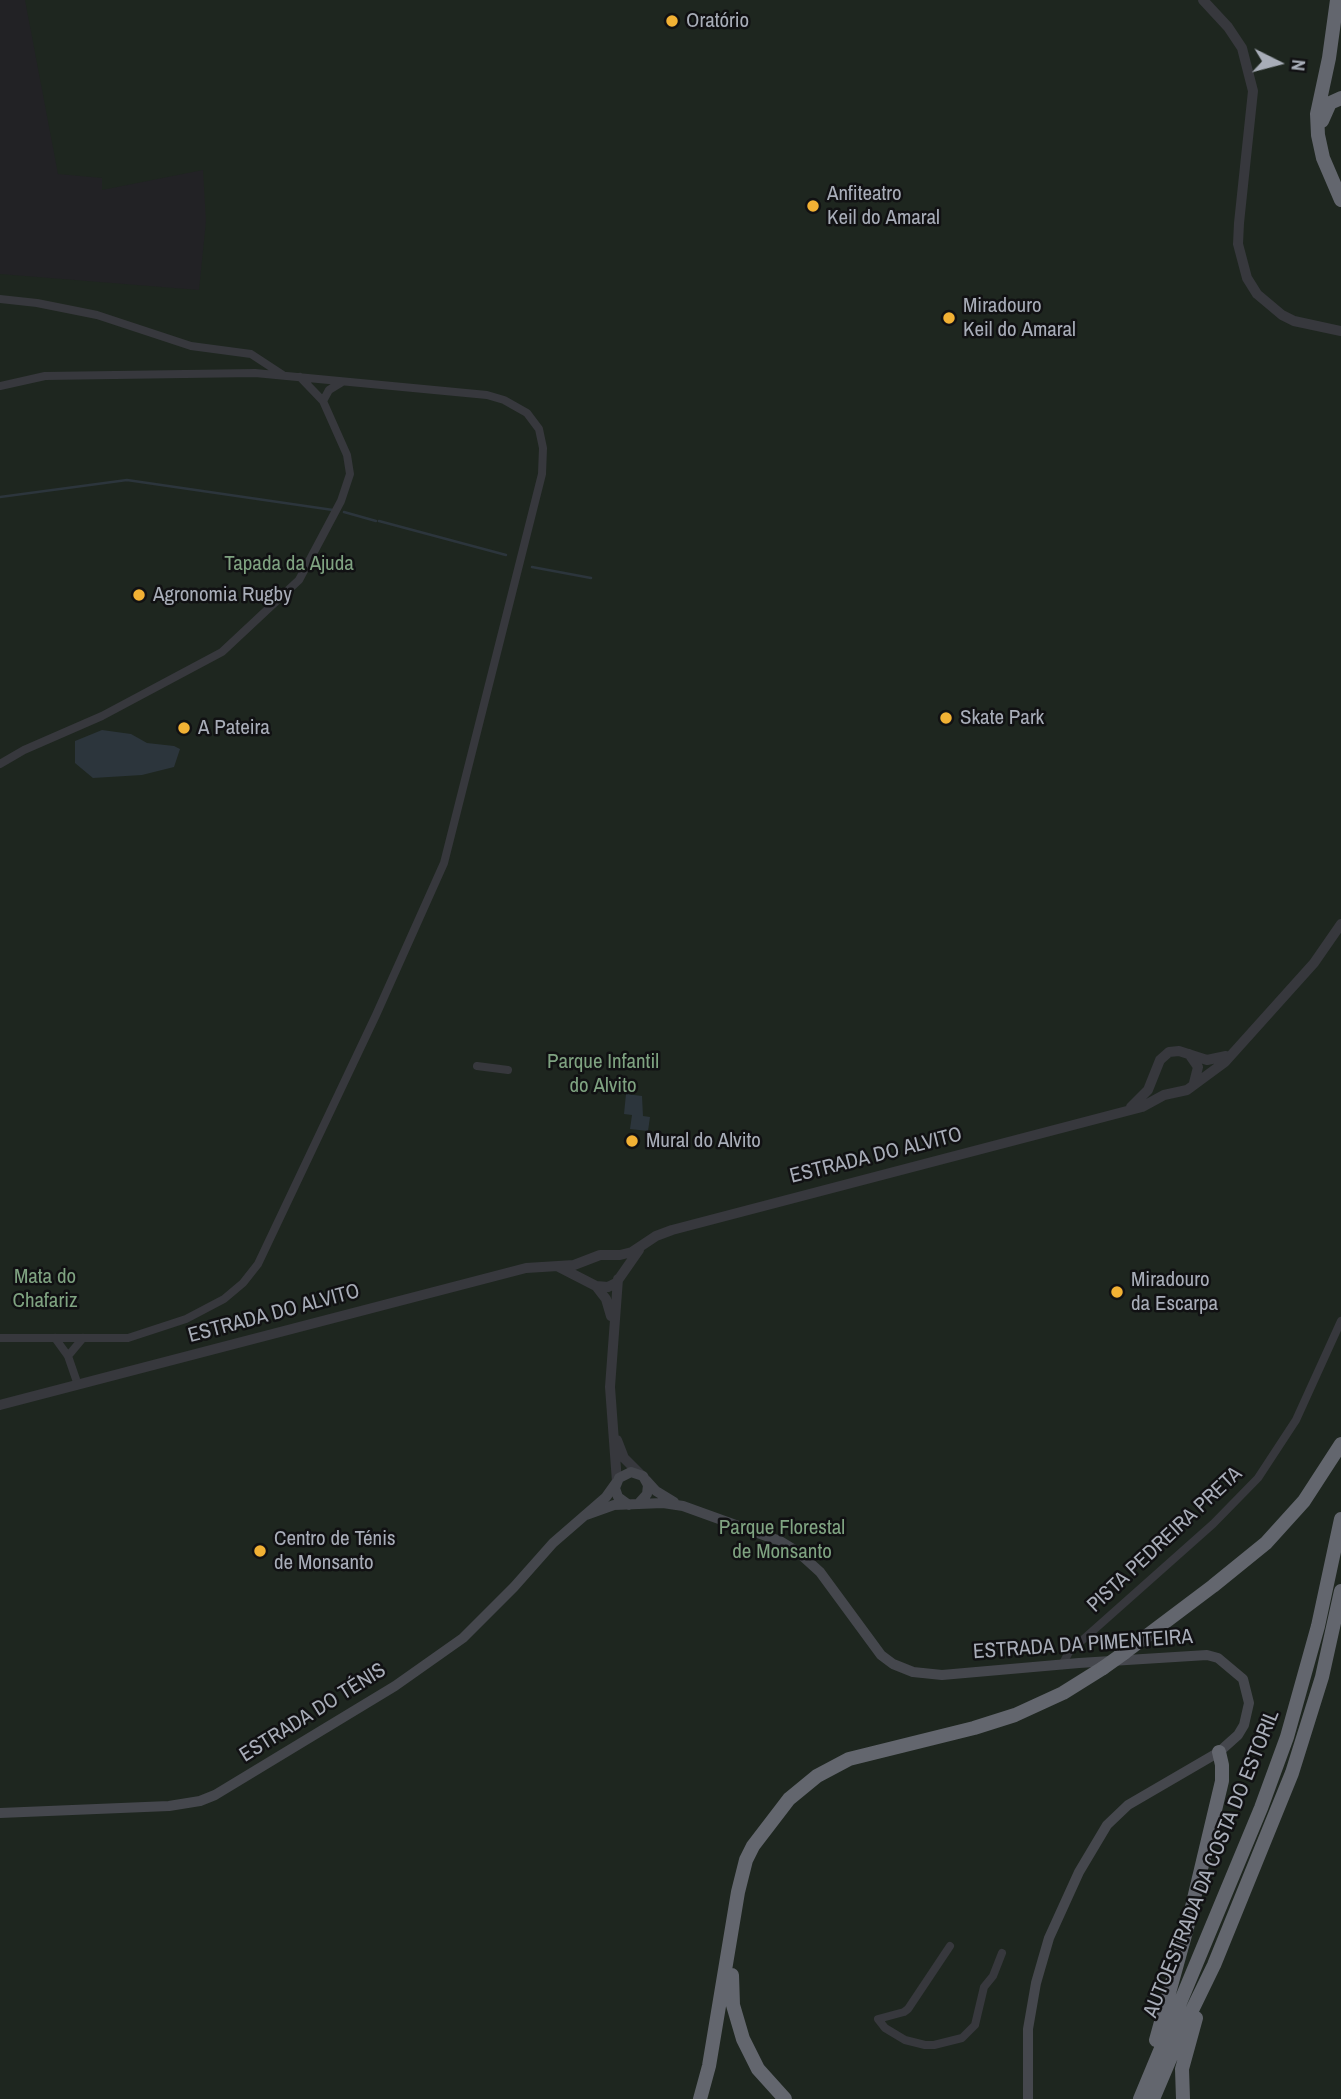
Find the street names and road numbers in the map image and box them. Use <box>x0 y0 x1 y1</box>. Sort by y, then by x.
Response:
street label: ESTRADA DO ALVITO <box>787 1122 965 1190</box>
street label: ESTRADA DO ALVITO <box>186 1279 362 1349</box>
street label: PISTA PEDREIRA PRETA <box>1082 1462 1248 1618</box>
street label: ESTRADA DA PIMENTEIRA <box>972 1625 1194 1665</box>
street label: ESTRADA DO TÉNIS <box>235 1658 391 1768</box>
street label: AUTOESTRADA DA COSTA DO ESTORIL <box>1139 1707 1285 2021</box>

